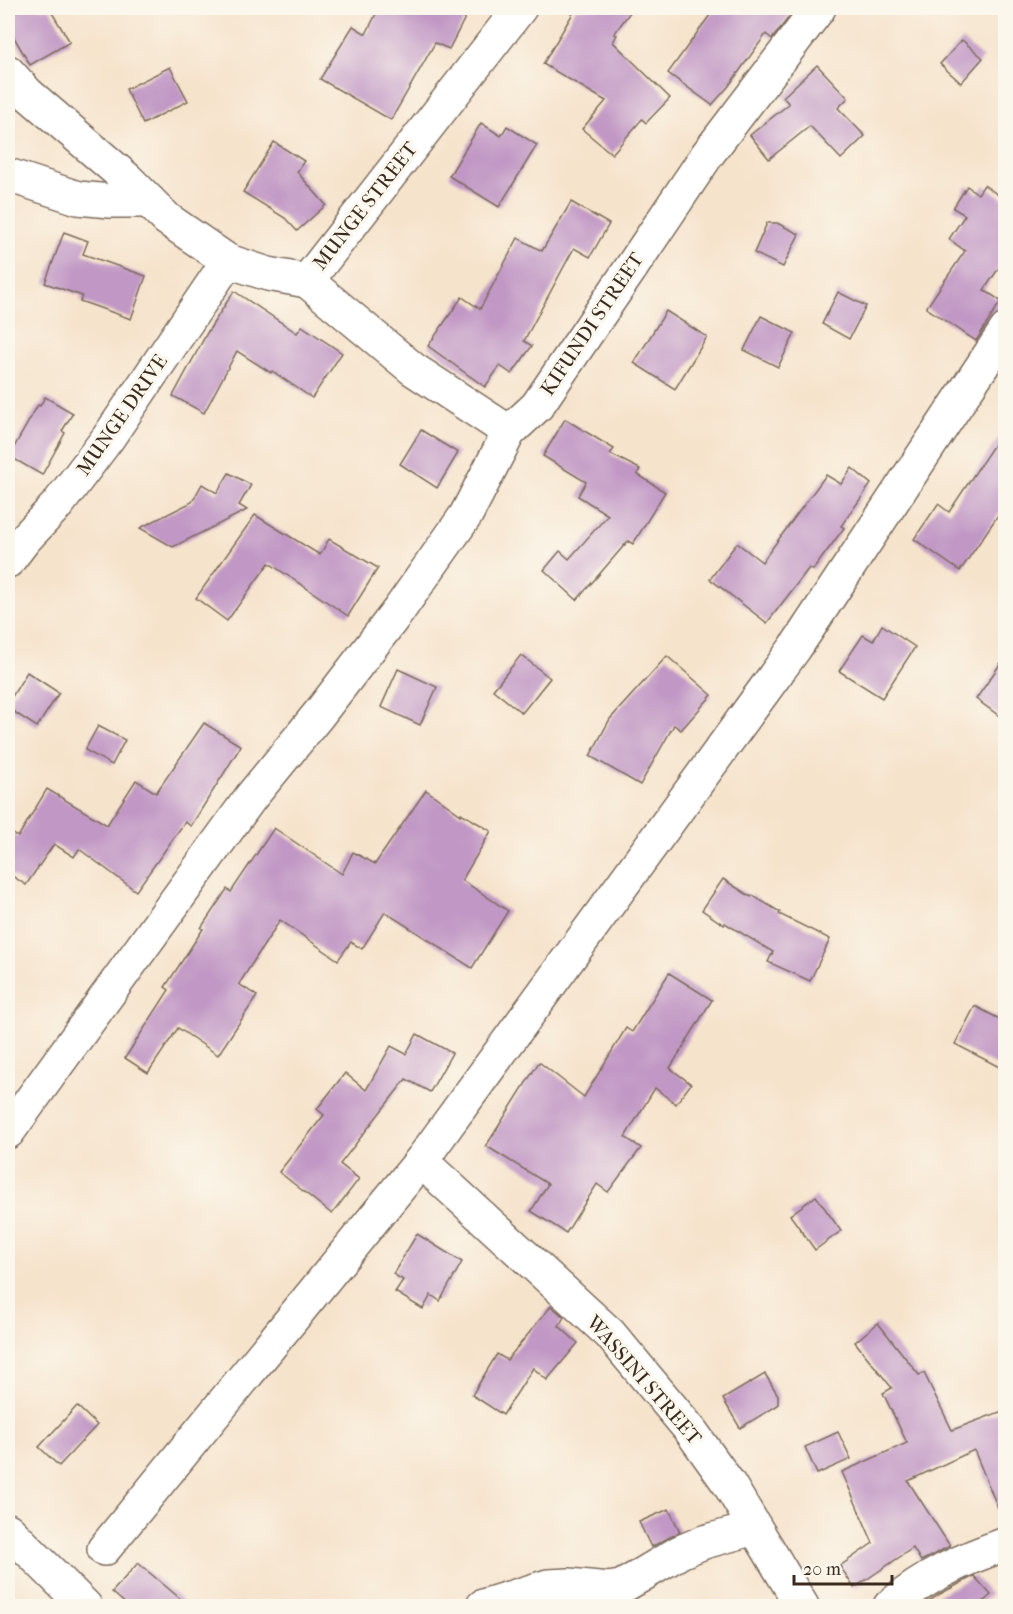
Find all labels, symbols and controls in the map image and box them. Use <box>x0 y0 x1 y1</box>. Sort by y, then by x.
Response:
street label: MUNGE STREET <box>308 137 422 274</box>
street label: KIFUNDI STREET <box>536 248 649 400</box>
street label: MUNGE DRIVE <box>72 350 172 480</box>
street label: WASSINI STREET <box>581 1310 707 1450</box>
scale bar <box>794 1548 892 1586</box>
text: 20 m <box>803 1559 841 1580</box>

